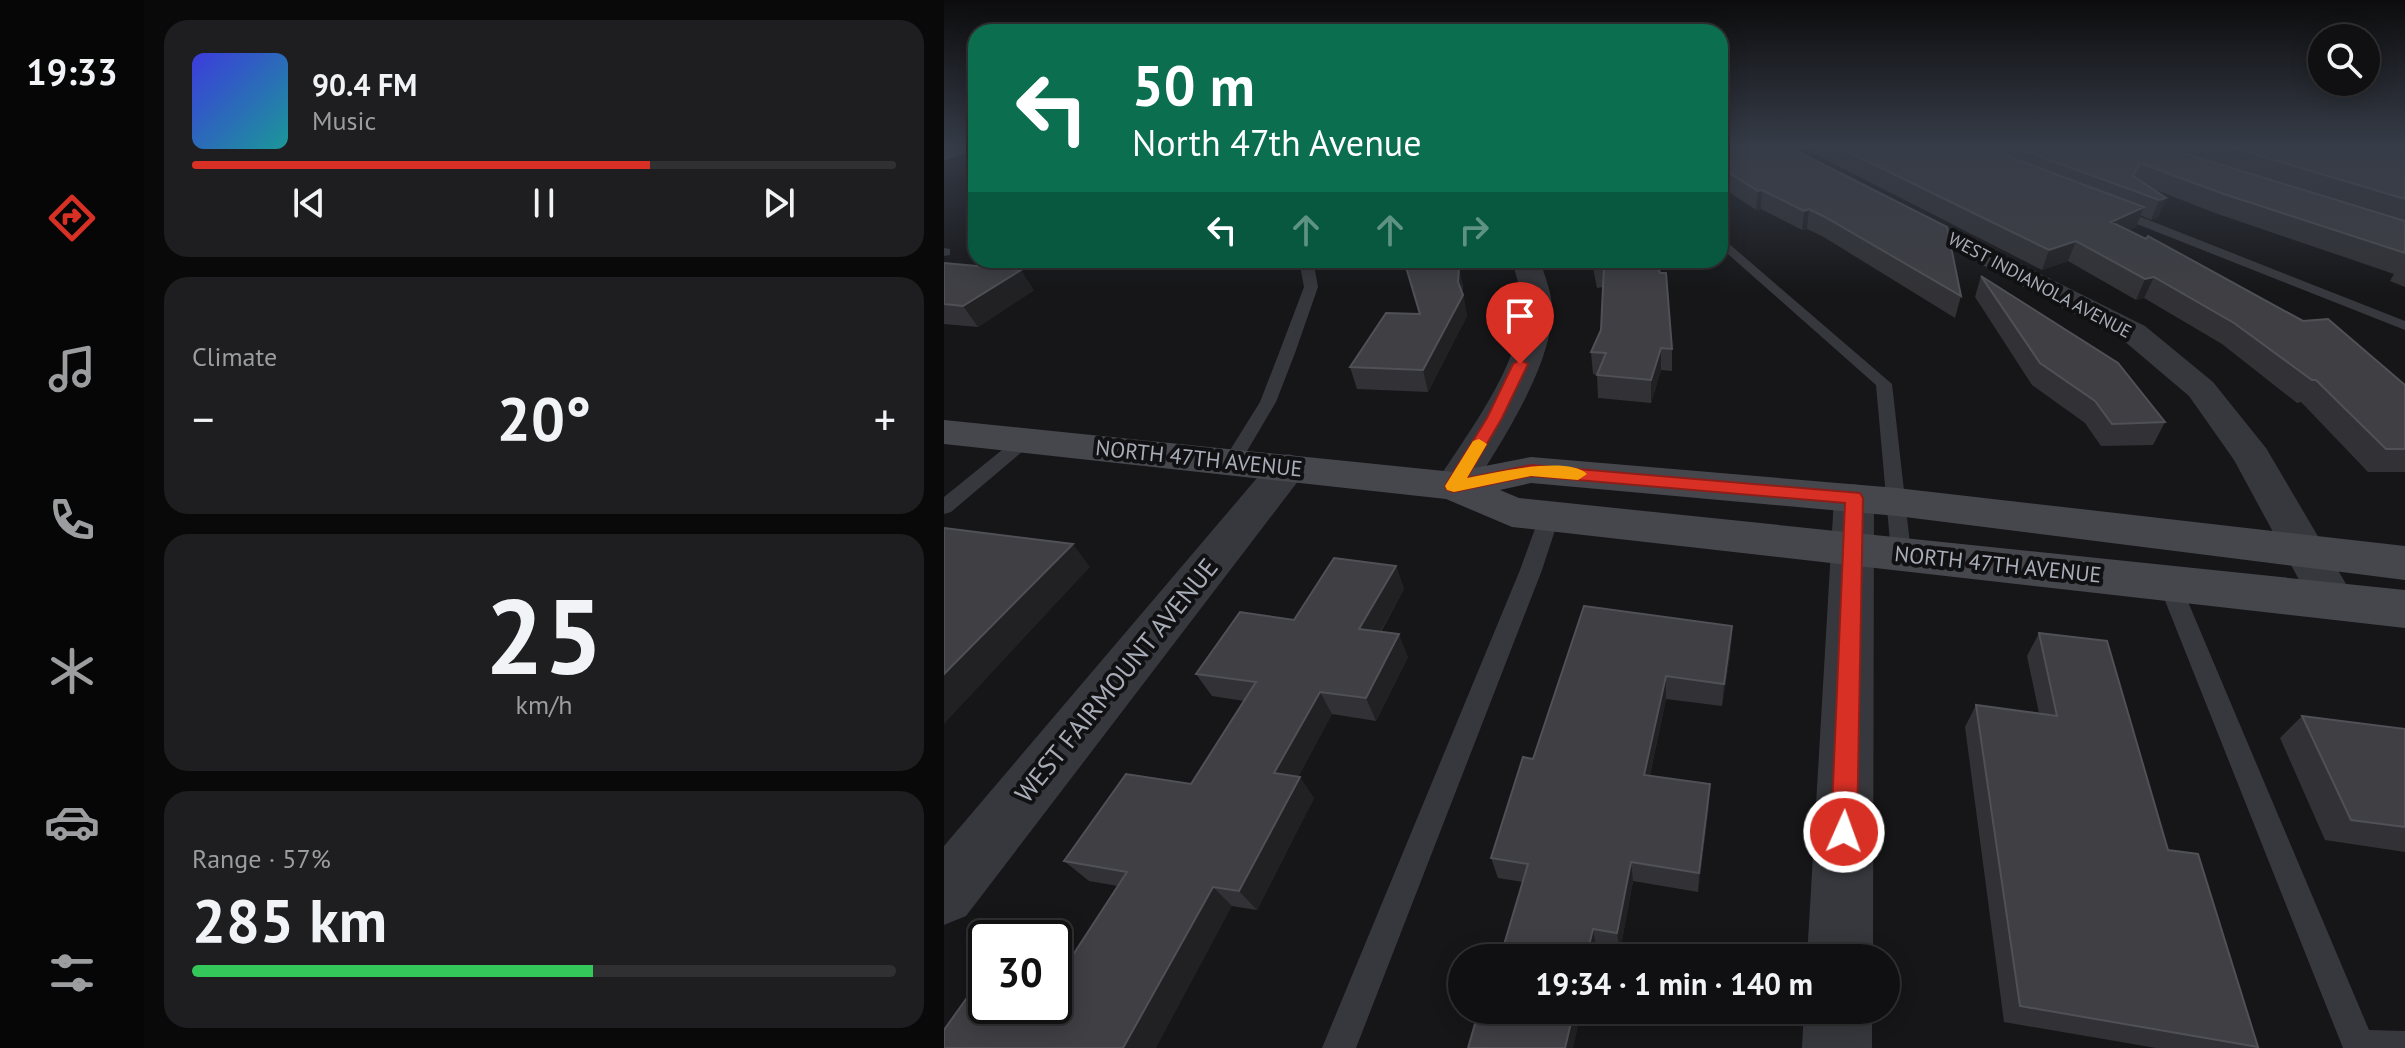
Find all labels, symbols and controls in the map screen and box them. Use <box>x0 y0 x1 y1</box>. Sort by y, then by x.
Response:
map controls <box>2308 24 2380 96</box>
button: search <box>2308 24 2380 96</box>
text: 19:33 <box>26 48 118 95</box>
text: 50 m <box>1132 49 1255 121</box>
icon: left <box>1000 56 1104 160</box>
text: 90.4 FM <box>312 65 417 104</box>
text: Music <box>312 104 376 137</box>
text: North 47th Avenue <box>1132 119 1422 166</box>
icon: previous <box>287 181 331 225</box>
icon: pause <box>522 181 566 225</box>
icon: next <box>757 181 801 225</box>
icon: directions <box>44 190 100 246</box>
icon: left <box>1200 208 1244 252</box>
icon: ahead <box>1284 208 1328 252</box>
icon: ahead <box>1368 208 1412 252</box>
icon: right <box>1452 208 1496 252</box>
street label: WEST INDIANOLA AVENUE <box>1945 227 2135 343</box>
pin <box>1486 282 1554 364</box>
icon: arrive <box>1498 294 1542 338</box>
text: Climate <box>192 340 277 373</box>
icon: music <box>44 341 100 397</box>
text: 20° <box>497 379 591 457</box>
text: − <box>192 390 214 447</box>
text: + <box>874 390 896 447</box>
street label: NORTH 47TH AVENUE <box>1094 433 1304 483</box>
icon: phone <box>44 492 100 548</box>
street label: NORTH 47TH AVENUE <box>1893 539 2103 589</box>
street label: WEST FAIRMOUNT AVENUE <box>1007 551 1225 809</box>
text: 25 <box>485 568 603 703</box>
icon: climate <box>44 643 100 699</box>
text: km/h <box>516 688 573 721</box>
position arrow <box>1802 790 1886 874</box>
icon: car <box>44 794 100 850</box>
text: Range · 57% <box>192 842 331 875</box>
text: 285 km <box>192 881 387 959</box>
speed limit sign: 30 <box>968 920 1072 1024</box>
icon: filters <box>44 945 100 1001</box>
text: 19:34 · 1 min · 140 m <box>1535 964 1813 1003</box>

